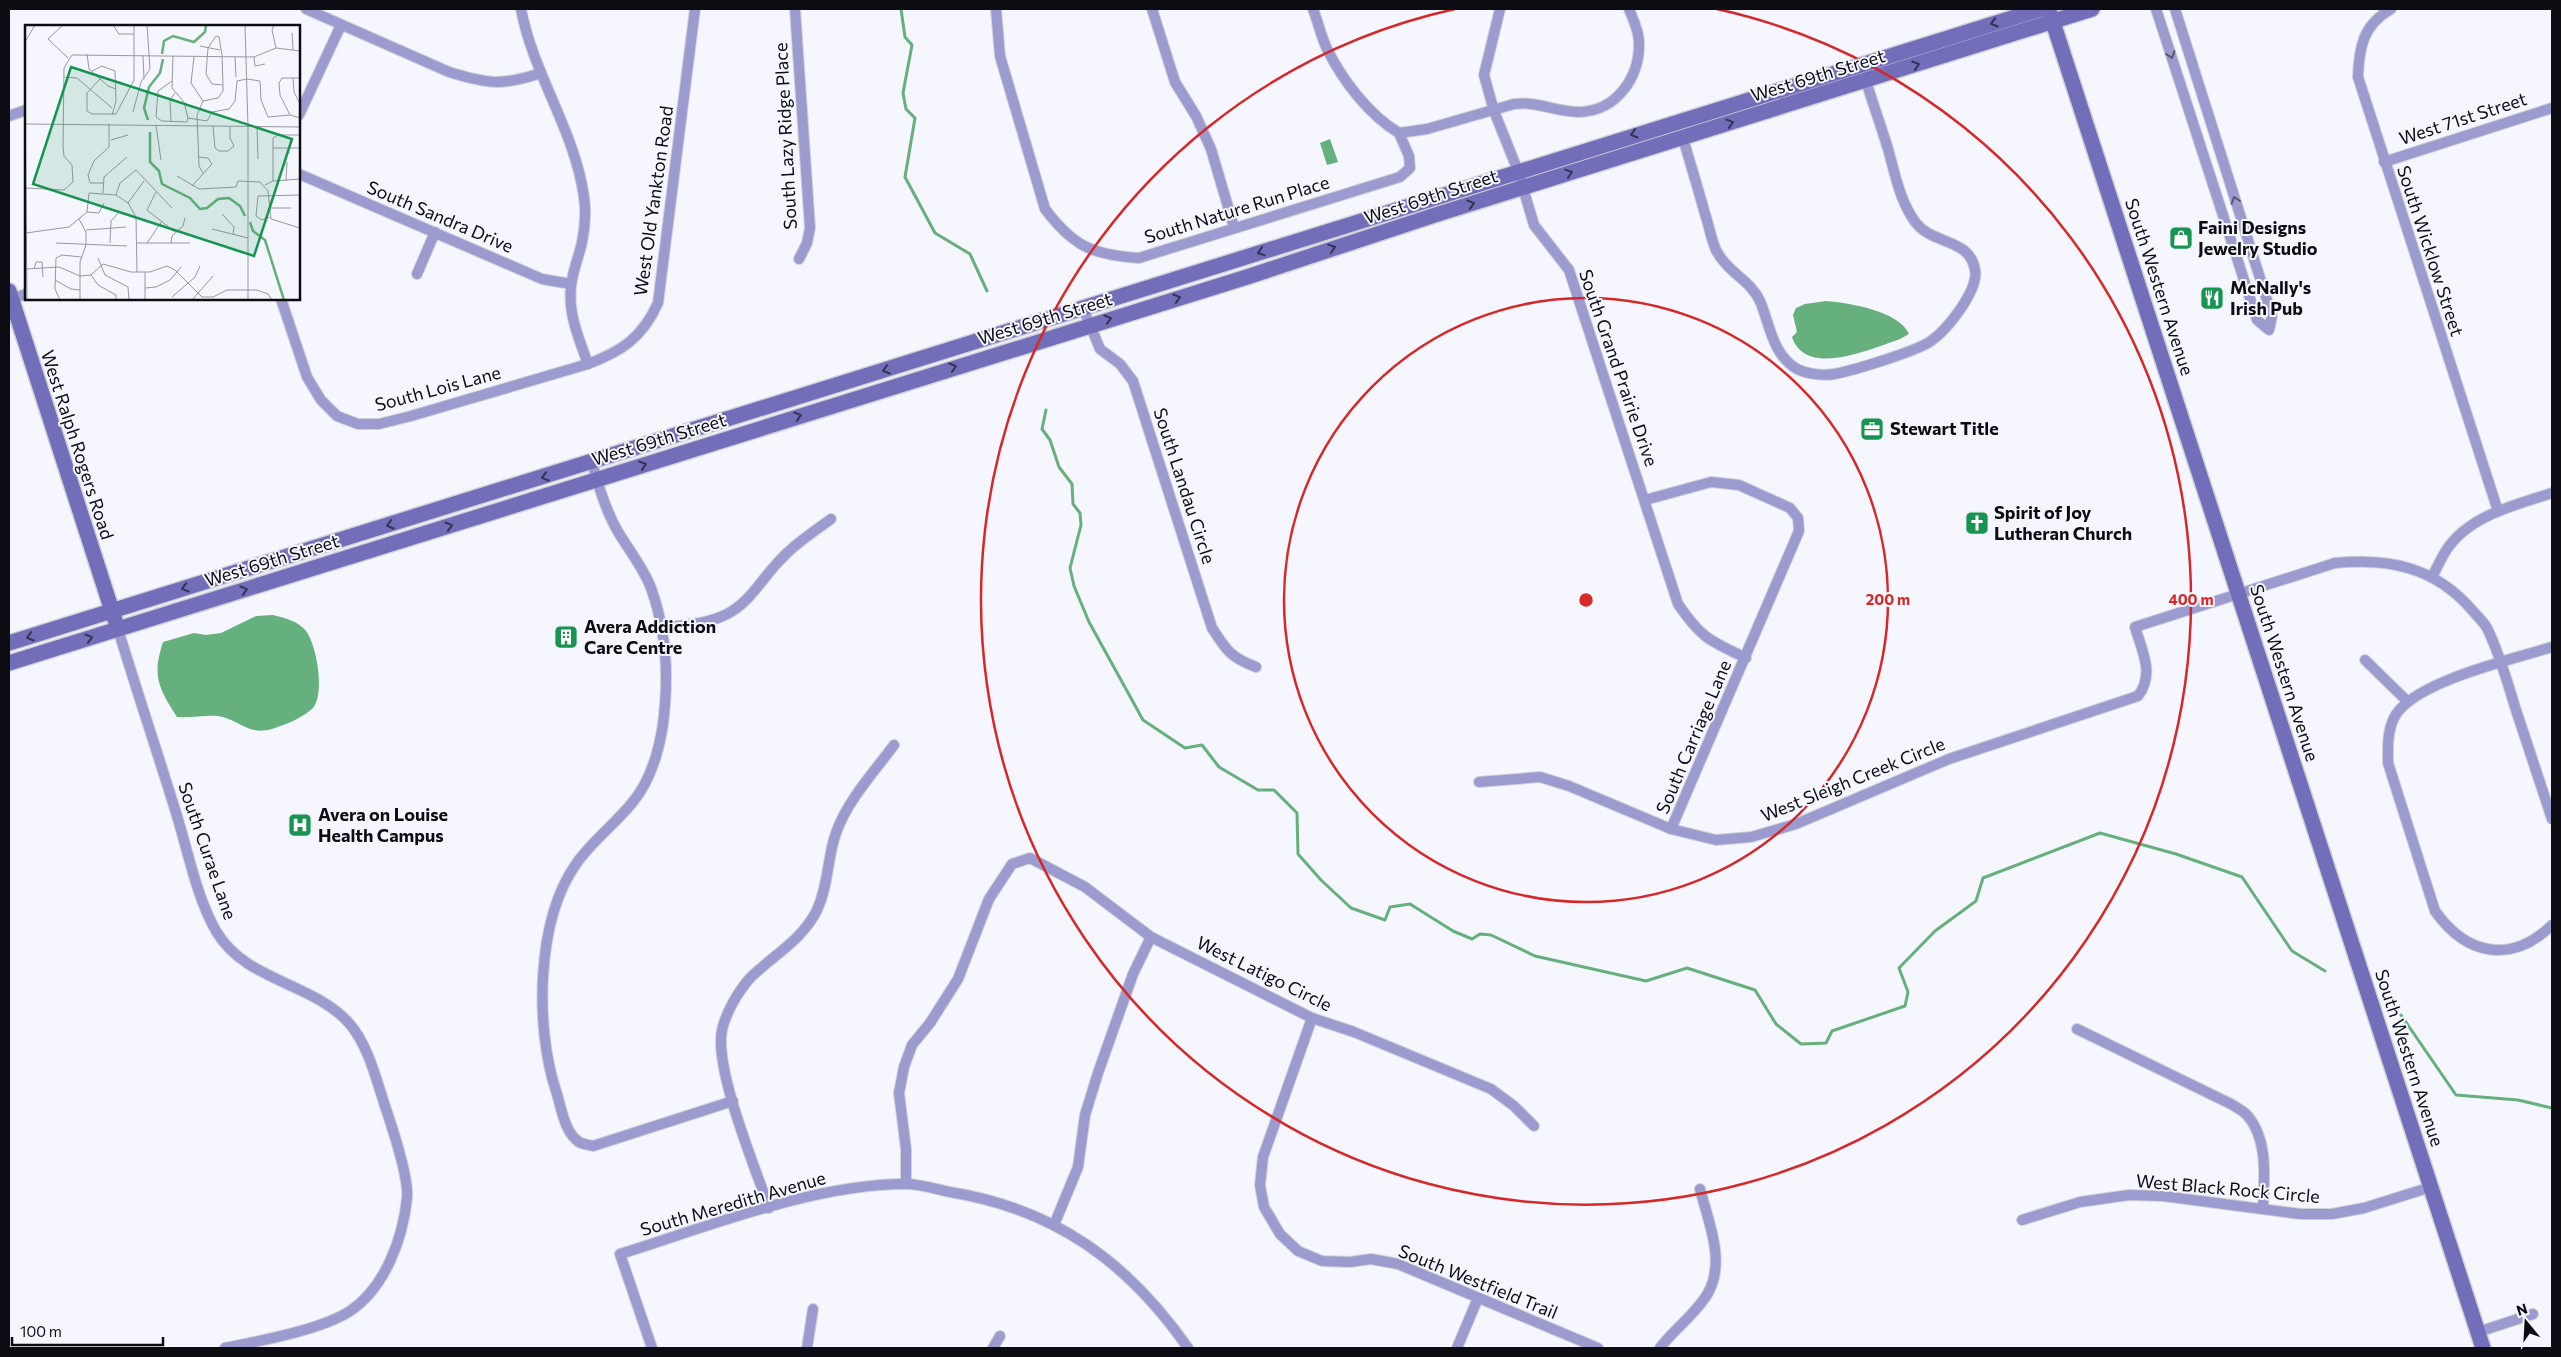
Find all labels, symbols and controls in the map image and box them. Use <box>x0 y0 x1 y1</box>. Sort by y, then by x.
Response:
one-way arrow <box>1991 17 1999 27</box>
inset map <box>25 25 300 300</box>
street label: South Lazy Ridge Place <box>769 42 801 230</box>
street label: West 69th Street <box>1748 44 1887 106</box>
one-way arrow <box>2165 50 2175 59</box>
one-way arrow <box>1912 60 1920 70</box>
street label: West 71st Street <box>2396 87 2529 149</box>
street label: West Old Yankton Road <box>629 104 677 297</box>
one-way arrow <box>1725 119 1733 129</box>
one-way arrow <box>1630 129 1638 139</box>
street label: South Wicklow Street <box>2393 163 2469 339</box>
street label: West 69th Street <box>1361 164 1500 228</box>
one-way arrow <box>1565 169 1573 179</box>
street label: South Nature Run Place <box>1142 170 1332 248</box>
street label: South Sandra Drive <box>364 175 517 257</box>
street label: South Western Avenue <box>2121 195 2199 378</box>
one-way arrow <box>2231 196 2241 204</box>
one-way arrow <box>1467 199 1475 209</box>
place label: Faini Designs Jewelry Studio <box>2198 216 2318 259</box>
shop icon: Faini Designs Jewelry Studio <box>2168 225 2194 251</box>
one-way arrow <box>1327 244 1335 254</box>
one-way arrow <box>1258 246 1266 256</box>
street label: South Grand Prairie Drive <box>1575 266 1663 469</box>
place label: McNally's Irish Pub <box>2230 276 2311 319</box>
restaurant icon: McNally's Irish Pub <box>2199 285 2225 311</box>
street label: West 69th Street <box>975 287 1114 349</box>
one-way arrow <box>1172 293 1181 303</box>
one-way arrow <box>1104 314 1112 324</box>
street label: West Ralph Rogers Road <box>37 347 119 542</box>
street label: South Lois Lane <box>372 361 503 415</box>
one-way arrow <box>949 363 957 373</box>
one-way arrow <box>883 365 891 375</box>
street label: South Landau Circle <box>1149 405 1221 566</box>
street label: West 69th Street <box>589 408 728 470</box>
one-way arrow <box>794 412 802 422</box>
office icon: Stewart Title <box>1859 416 1885 442</box>
place label: Stewart Title <box>1890 417 1999 439</box>
one-way arrow <box>639 460 647 470</box>
one-way arrow <box>542 471 550 481</box>
place label: Spirit of Joy Lutheran Church <box>1994 501 2132 544</box>
church icon: Spirit of Joy Lutheran Church <box>1964 510 1990 536</box>
one-way arrow <box>387 519 395 529</box>
one-way arrow <box>444 521 453 531</box>
street label: West 69th Street <box>202 529 341 591</box>
street label: South Western Avenue <box>2246 581 2324 764</box>
one-way arrow <box>181 583 189 593</box>
one-way arrow <box>239 585 248 595</box>
text: 200 m <box>1866 590 1910 608</box>
text: 400 m <box>2168 590 2214 608</box>
centre of rings <box>1577 591 1595 609</box>
place label: Avera Addiction Care Centre <box>584 615 716 658</box>
building icon: Avera Addiction Care Centre <box>553 624 579 650</box>
one-way arrow <box>26 631 34 641</box>
one-way arrow <box>84 634 92 644</box>
street label: South Carriage Lane <box>1651 656 1735 817</box>
street label: West Sleigh Creek Circle <box>1757 732 1948 826</box>
street label: South Curae Lane <box>174 779 242 922</box>
place label: Avera on Louise Health Campus <box>318 803 448 846</box>
hospital icon: Avera on Louise Health Campus <box>287 812 313 838</box>
street label: West Latigo Circle <box>1193 931 1336 1015</box>
street label: South Western Avenue <box>2371 966 2449 1149</box>
street label: South Meredith Avenue <box>638 1166 828 1240</box>
street label: West Black Rock Circle <box>2135 1169 2321 1207</box>
street label: South Westfield Trail <box>1395 1239 1561 1323</box>
north arrow <box>2501 1297 2551 1347</box>
text: N <box>2514 1299 2529 1319</box>
scale bar <box>12 1314 164 1346</box>
text: 100 m <box>20 1322 62 1340</box>

